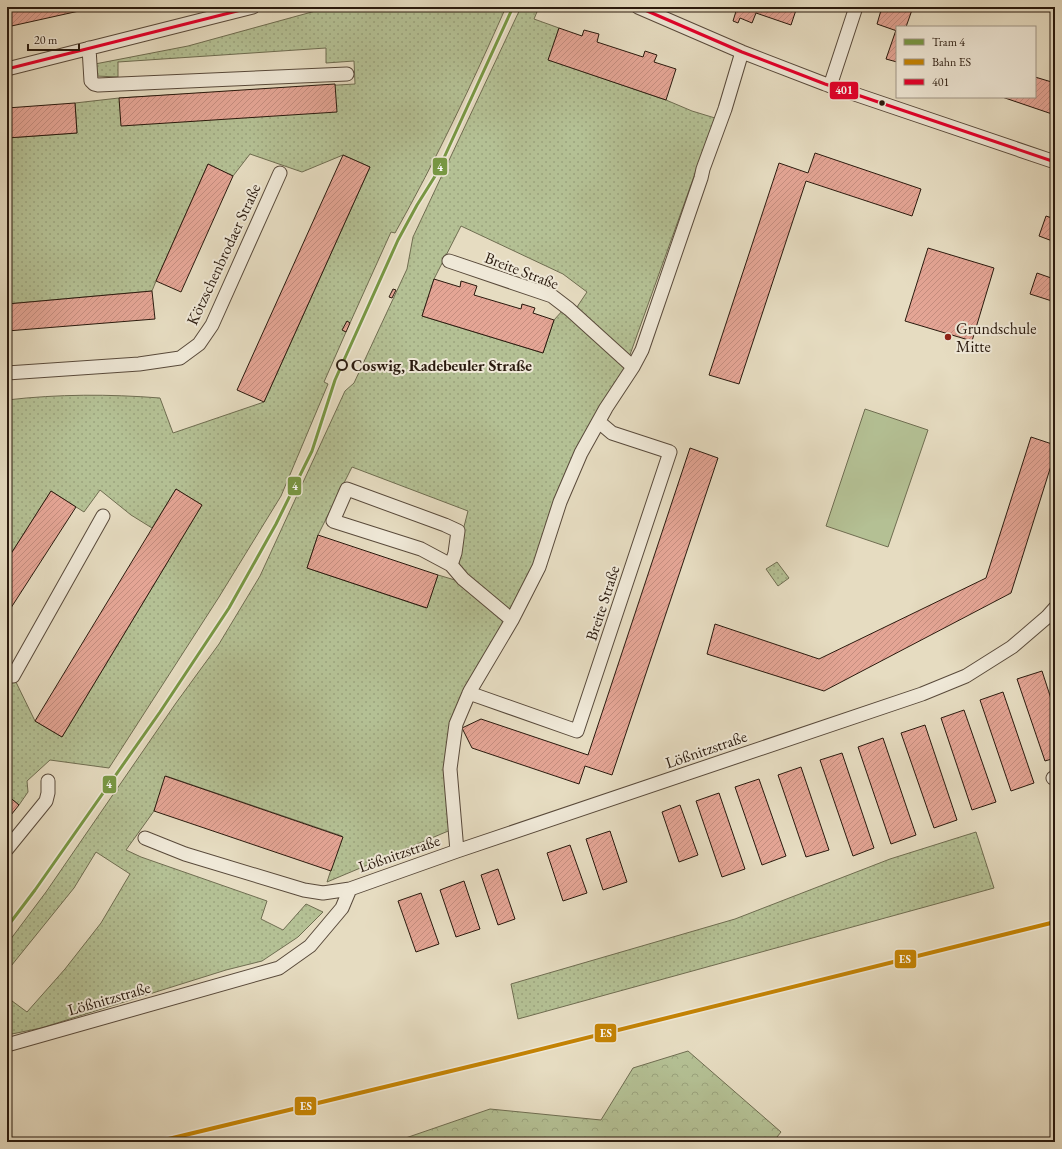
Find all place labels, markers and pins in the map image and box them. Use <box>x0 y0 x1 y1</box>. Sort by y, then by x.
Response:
unlabelled marker <box>877 98 887 108</box>
place label: Grundschule Mitte <box>956 318 1036 357</box>
marker: Grundschule Mitte <box>943 332 953 342</box>
place label: Coswig, Radebeuler Straße <box>351 355 532 376</box>
marker: Coswig, Radebeuler Straße <box>336 359 348 371</box>

